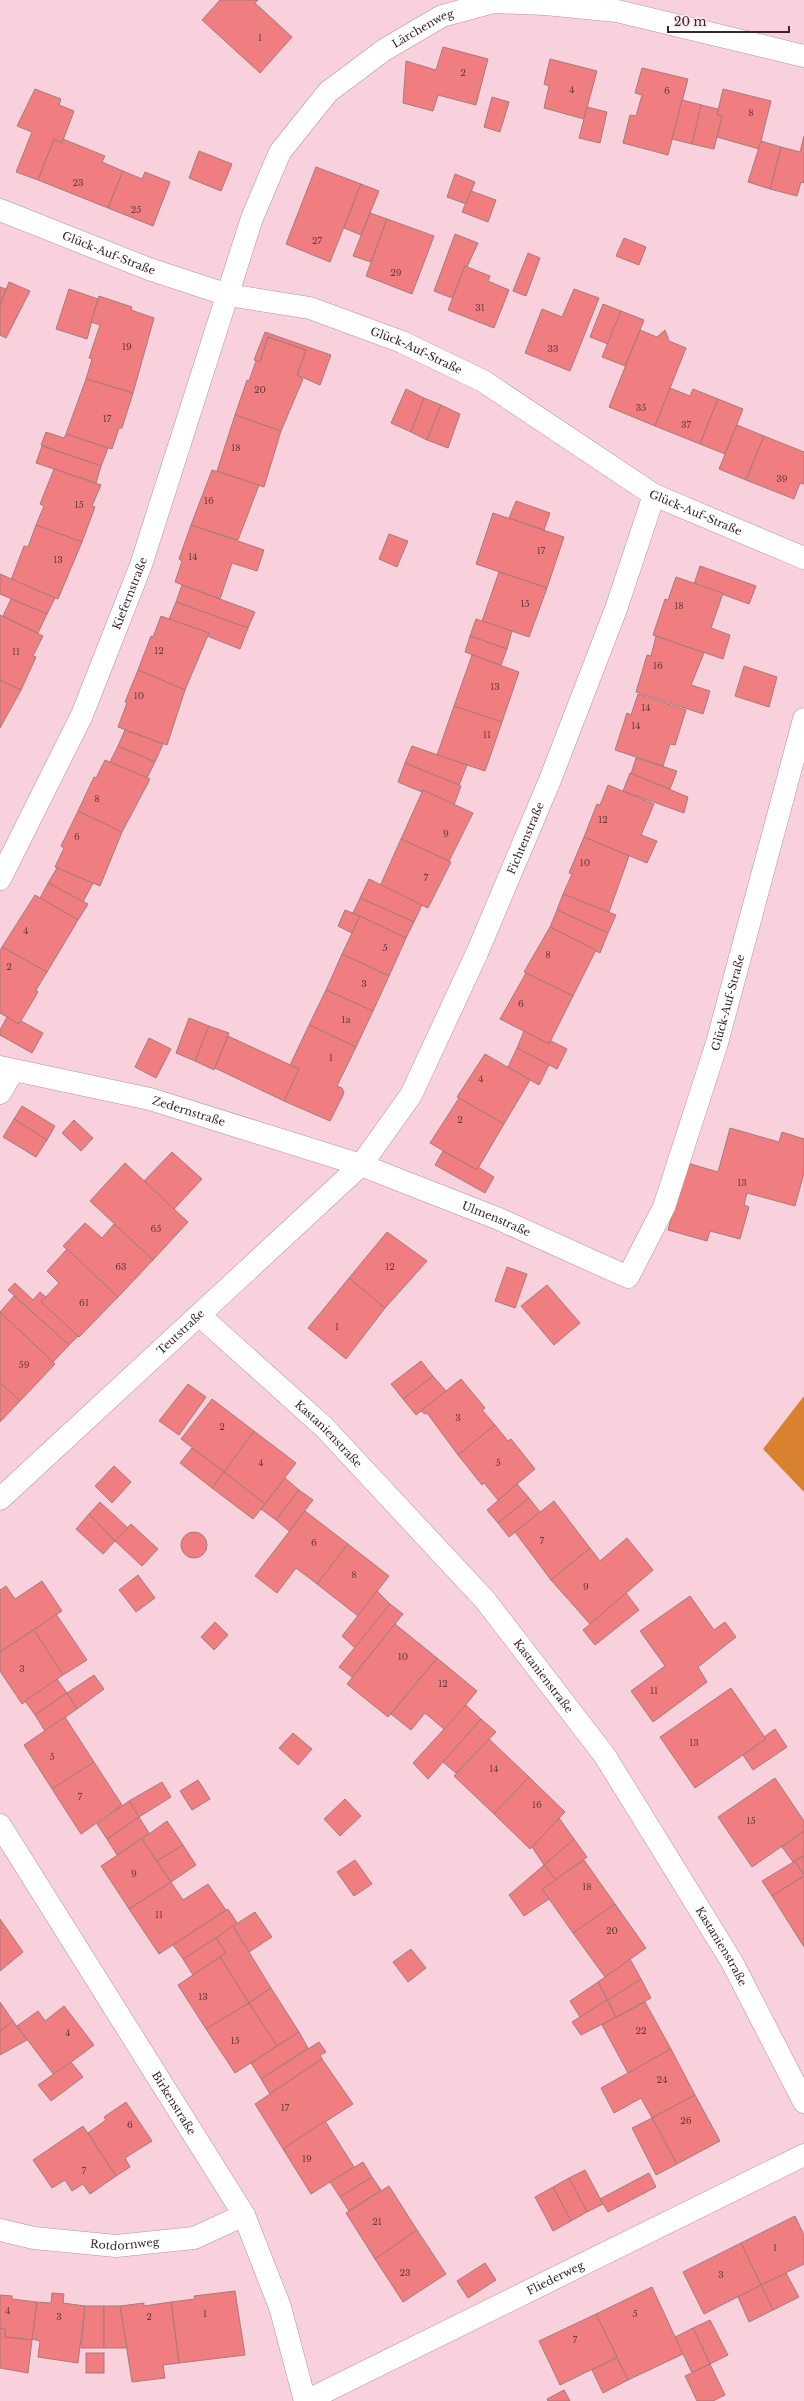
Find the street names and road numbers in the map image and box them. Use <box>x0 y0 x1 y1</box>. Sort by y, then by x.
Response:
street label: Lärchenweg <box>389 6 455 51</box>
street label: Glück-Auf-Straße <box>60 228 157 278</box>
street label: Glück-Auf-Straße <box>368 324 465 377</box>
street label: Glück-Auf-Straße <box>647 487 744 538</box>
street label: Kiefernstraße <box>109 555 150 632</box>
street label: Fichtenstraße <box>504 800 547 876</box>
street label: Glück-Auf-Straße <box>708 953 747 1053</box>
street label: Zedernstraße <box>151 1093 227 1129</box>
street label: Ulmenstraße <box>460 1198 533 1239</box>
street label: Teutstraße <box>154 1306 207 1357</box>
street label: Kastanienstraße <box>292 1397 365 1471</box>
street label: Kastanienstraße <box>511 1636 576 1716</box>
street label: Kastanienstraße <box>693 1904 750 1988</box>
street label: Birkenstraße <box>149 2069 199 2137</box>
street label: Rotdornweg <box>89 2235 160 2253</box>
street label: Fliederweg <box>524 2258 587 2298</box>

